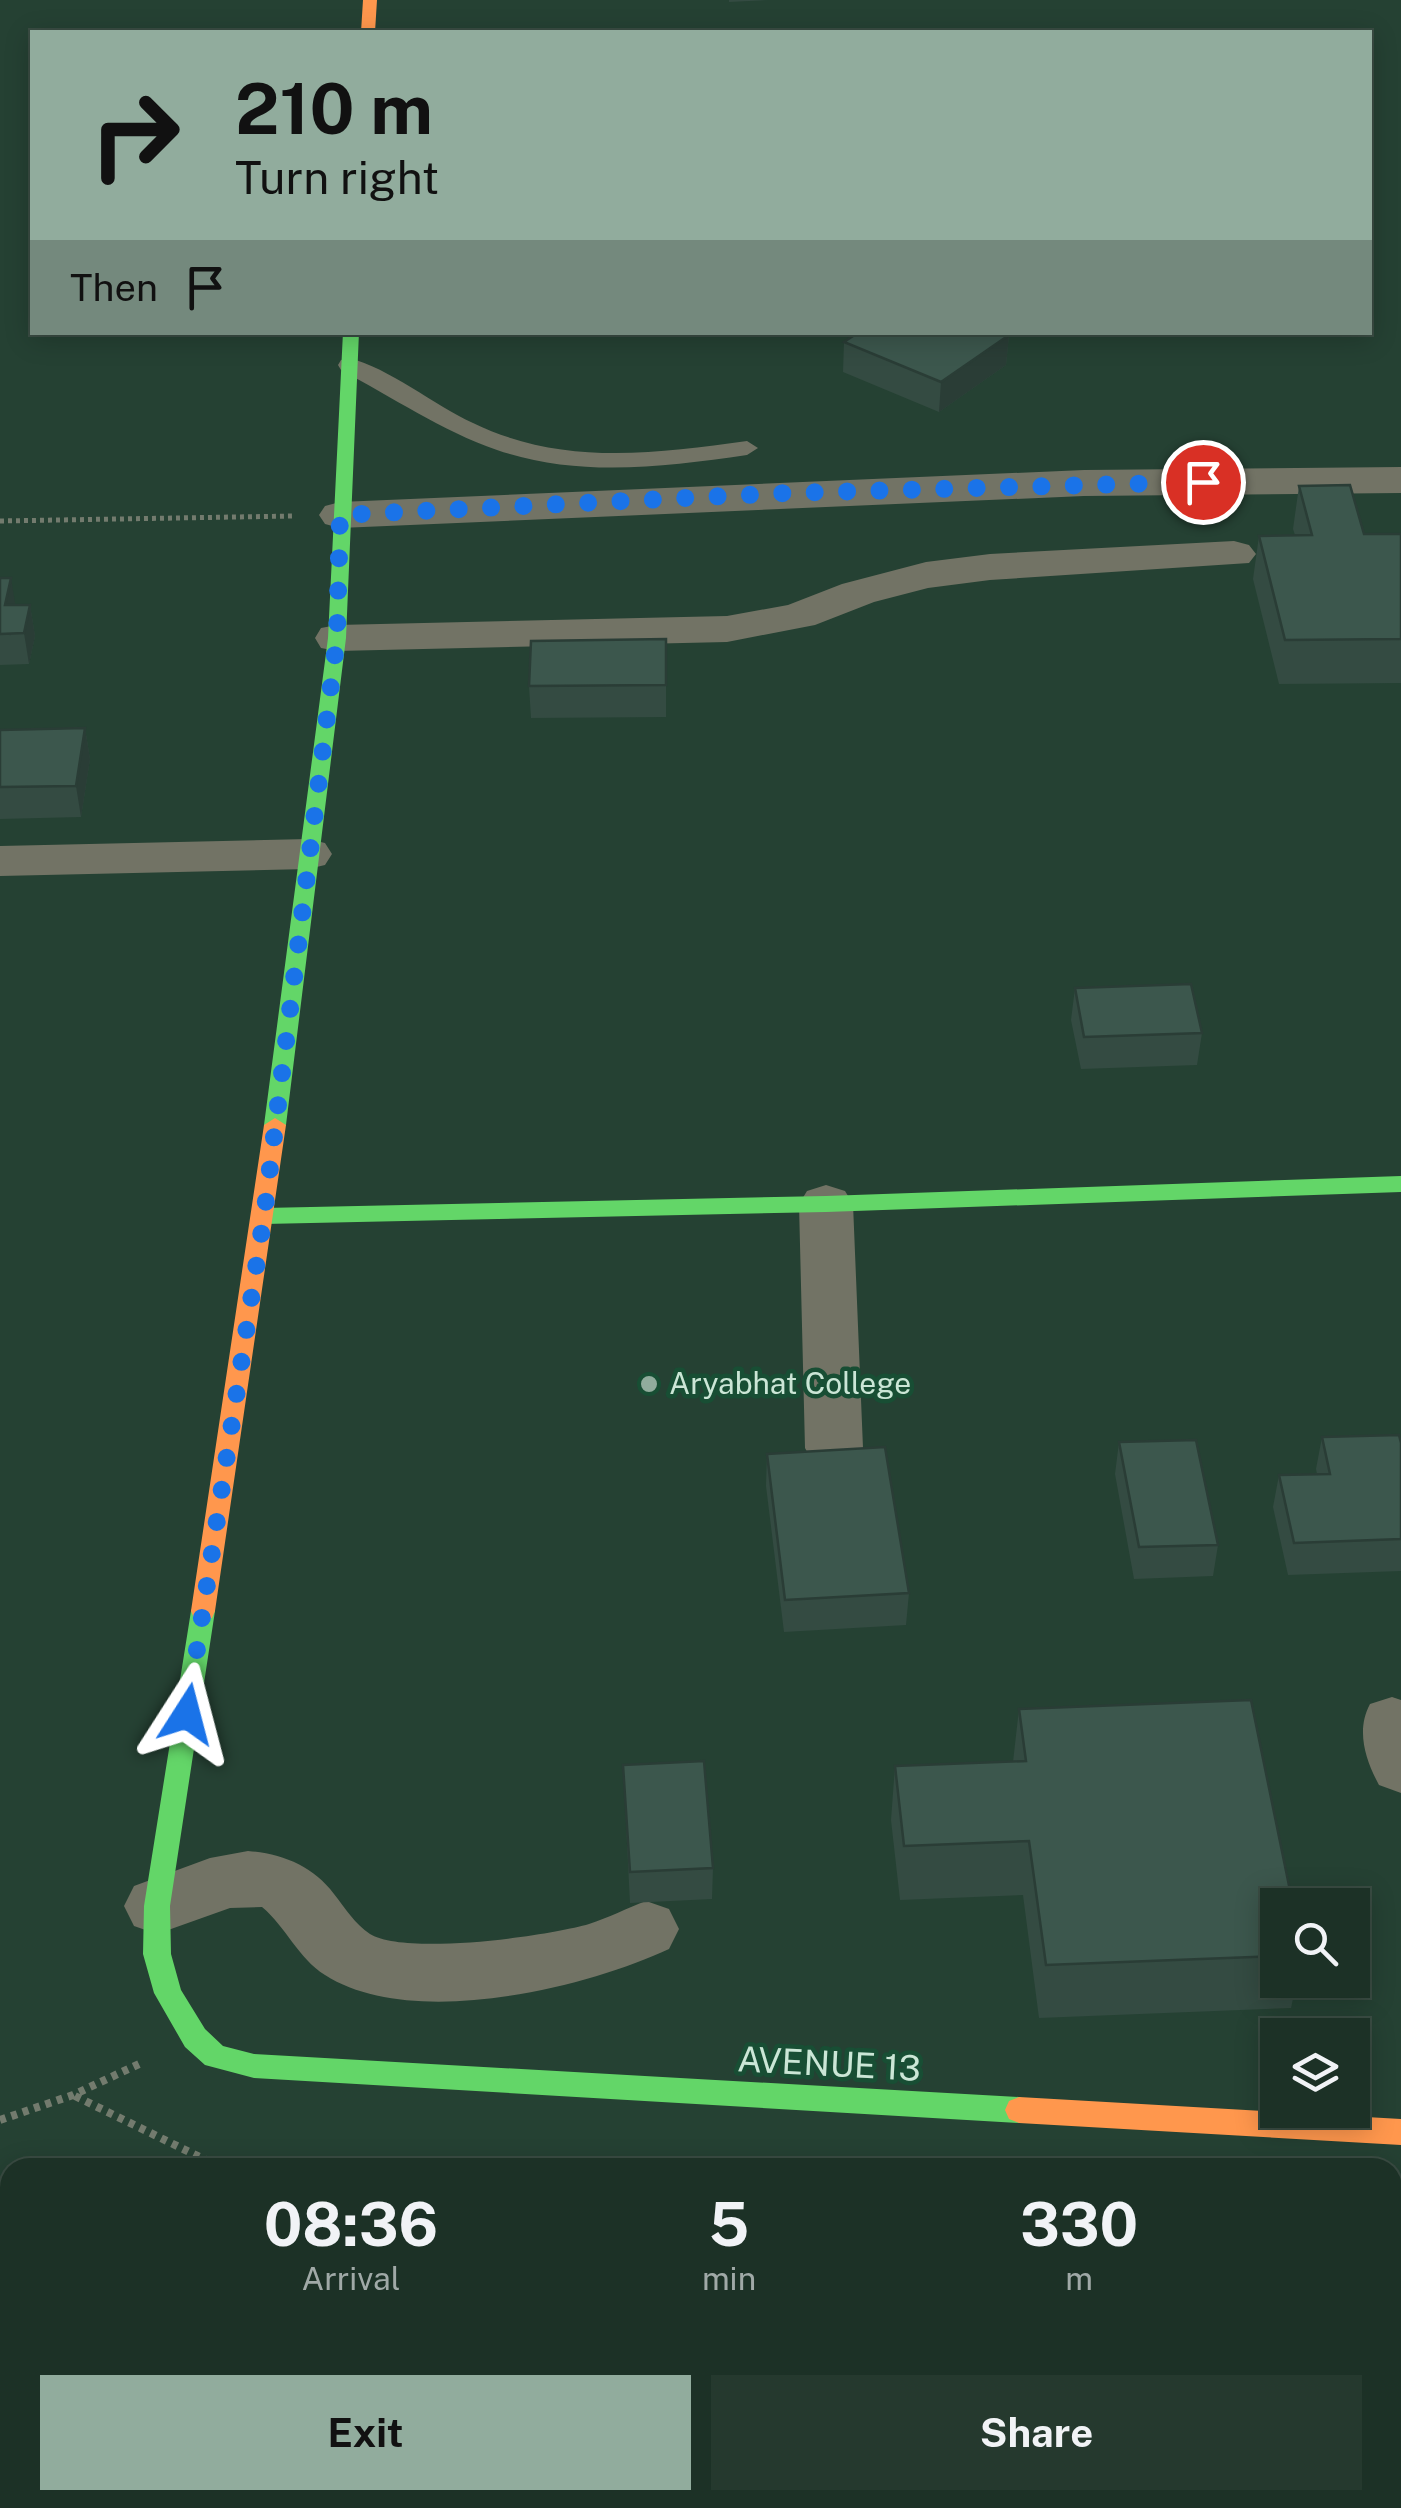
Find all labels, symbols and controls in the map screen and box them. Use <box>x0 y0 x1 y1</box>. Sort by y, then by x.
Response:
text: 210 m <box>235 67 433 150</box>
icon: right <box>70 70 200 200</box>
text: Turn right <box>235 151 439 204</box>
icon: arrive <box>178 260 233 315</box>
text: Then <box>70 265 158 310</box>
pin <box>1161 440 1246 525</box>
icon: arrive <box>1176 455 1231 510</box>
place label: Aryabhat College <box>669 1365 911 1401</box>
marker: Aryabhat College <box>638 1373 660 1395</box>
position arrow <box>135 1662 239 1766</box>
map controls <box>1260 1888 1370 2128</box>
button: search <box>1260 1888 1370 1998</box>
button: layers <box>1260 2018 1370 2128</box>
street label: AVENUE 13 <box>736 2038 922 2089</box>
text: 08:36 <box>264 2189 438 2260</box>
text: 5 <box>709 2189 749 2260</box>
text: 330 <box>1020 2189 1138 2260</box>
text: Arrival <box>302 2260 400 2297</box>
text: min <box>702 2260 756 2297</box>
text: m <box>1065 2260 1093 2297</box>
button: Exit <box>40 2375 691 2490</box>
button: Share <box>711 2375 1362 2490</box>

